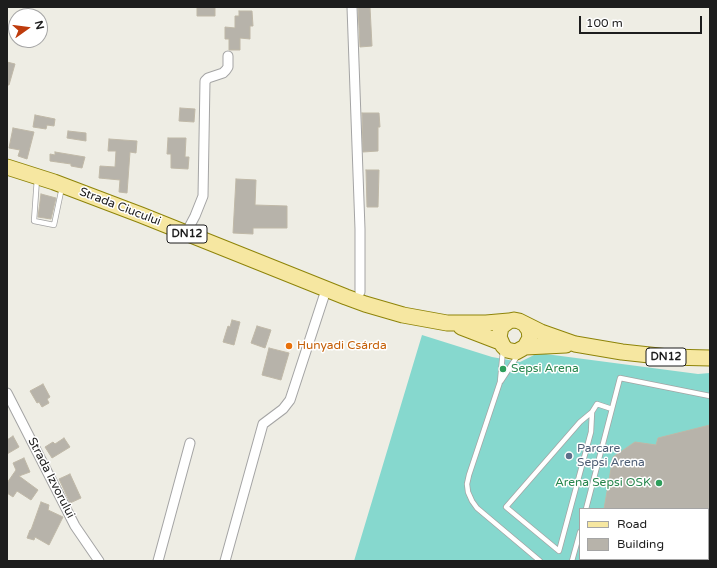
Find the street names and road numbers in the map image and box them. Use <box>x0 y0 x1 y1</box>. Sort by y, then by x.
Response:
street label: Strada Ciucului <box>77 185 163 229</box>
road number: DN12 <box>167 225 207 243</box>
road number: DN12 <box>646 348 686 366</box>
street label: Strada Izvorului <box>24 435 78 521</box>

